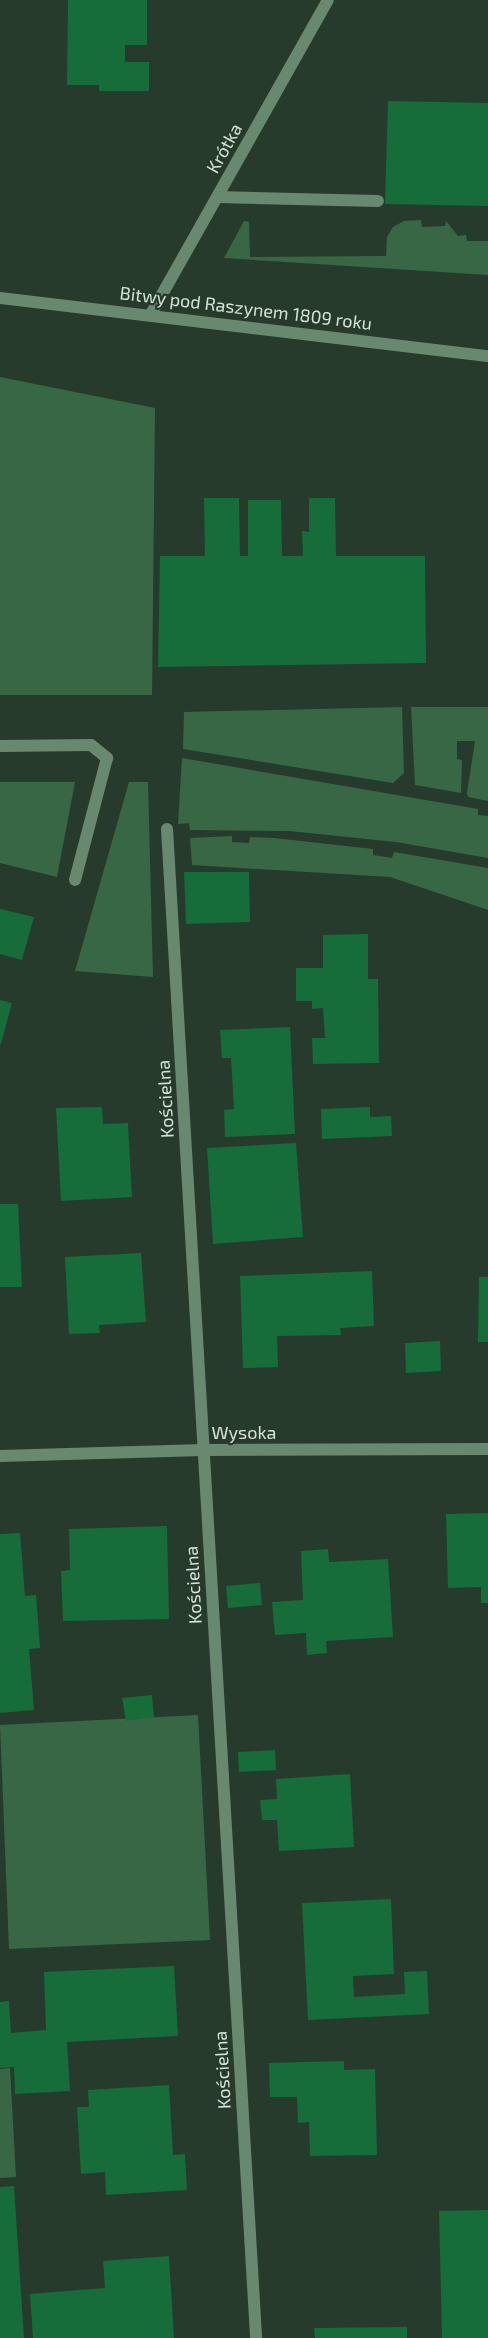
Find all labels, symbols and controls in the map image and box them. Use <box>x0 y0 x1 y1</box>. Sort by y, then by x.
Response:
street label: Krótka <box>202 119 246 177</box>
street label: Bitwy pod Raszynem 1809 roku <box>118 282 374 334</box>
street label: Kościelna <box>152 1059 178 1139</box>
street label: Wysoka <box>212 1421 276 1443</box>
street label: Kościelna <box>180 1545 206 1625</box>
street label: Kościelna <box>209 2030 235 2110</box>

